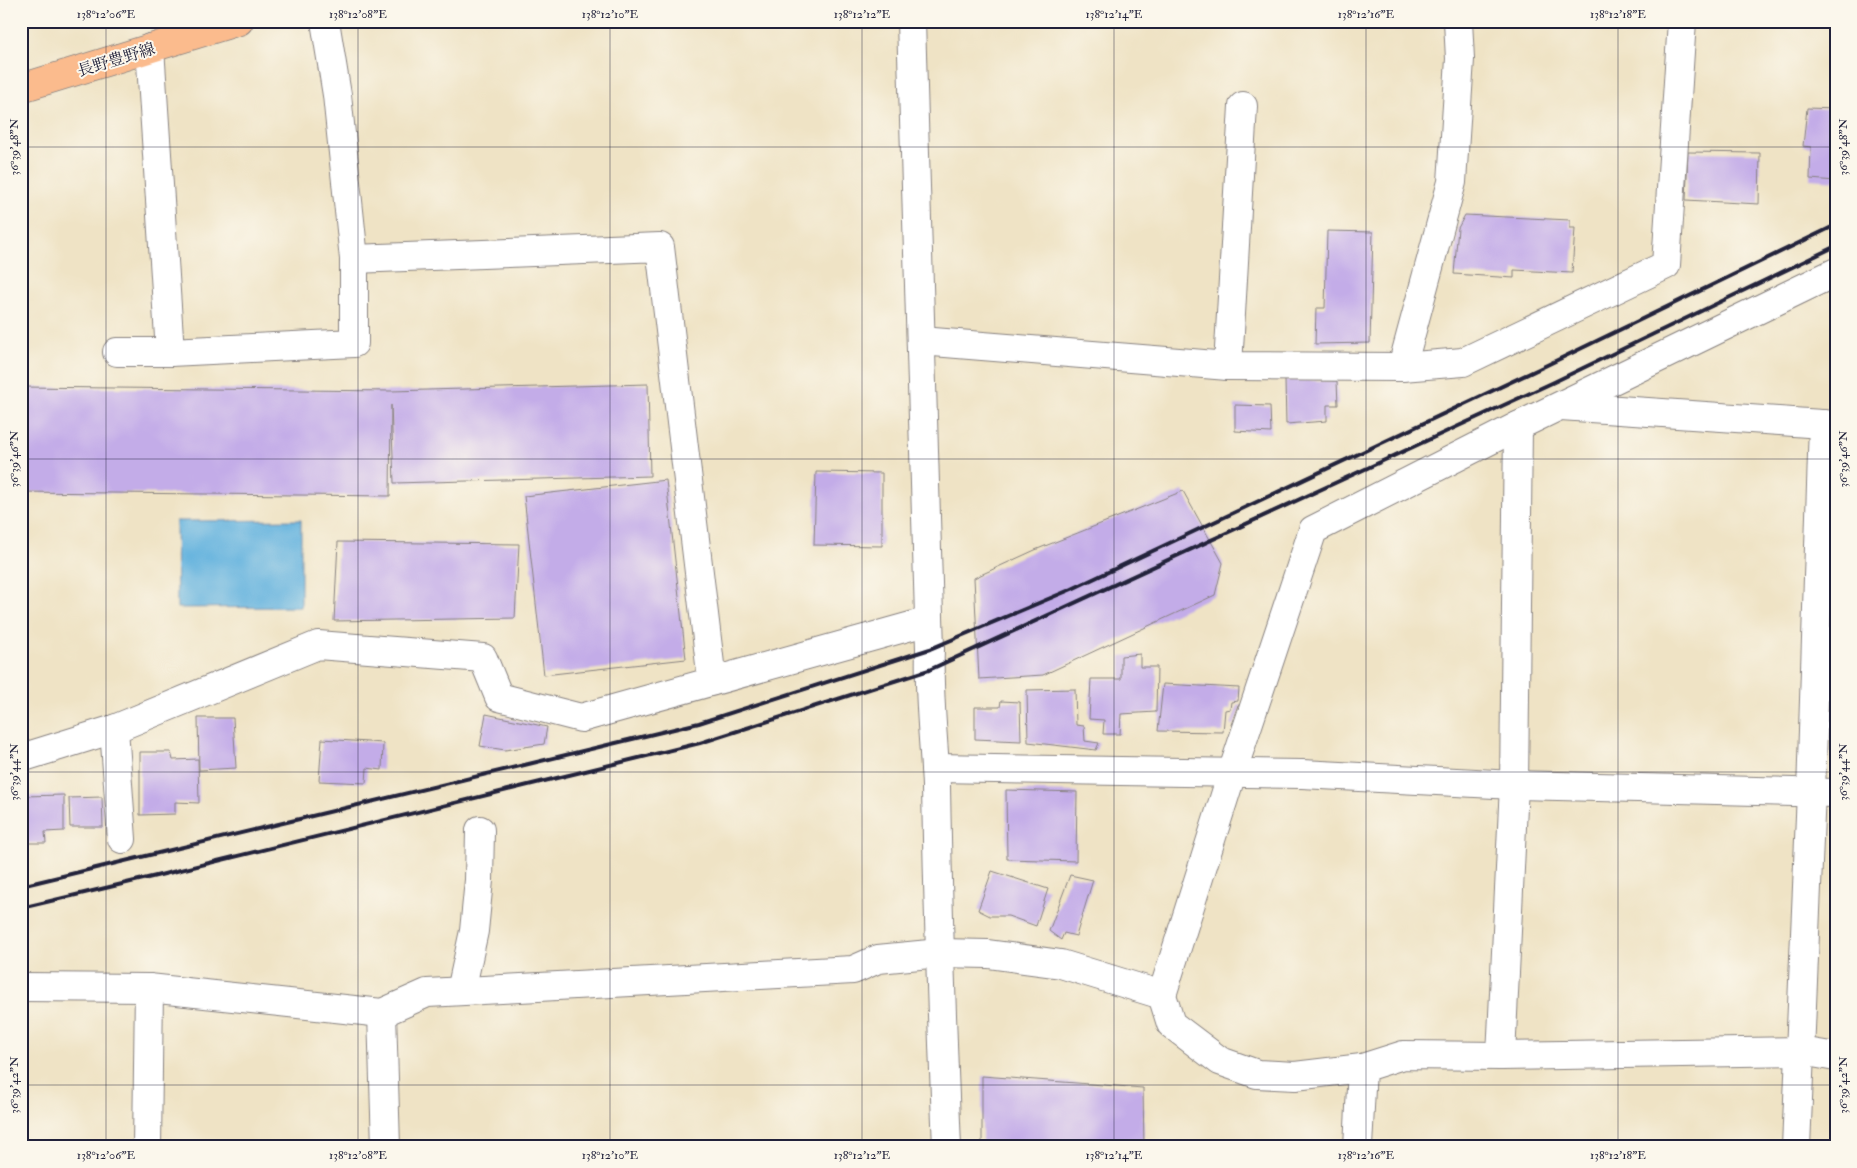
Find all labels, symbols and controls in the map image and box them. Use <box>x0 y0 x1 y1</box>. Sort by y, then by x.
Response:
text: 138°12'06"E <box>77 7 135 22</box>
text: 138°12'08"E <box>329 7 387 22</box>
text: 138°12'10"E <box>582 7 639 22</box>
text: 138°12'12"E <box>834 7 891 22</box>
text: 138°12'14"E <box>1086 7 1143 22</box>
text: 138°12'16"E <box>1338 7 1395 22</box>
text: 138°12'18"E <box>1590 7 1646 22</box>
street label: 長野豊野線 <box>75 39 157 81</box>
text: 36°39'48"N <box>7 118 22 175</box>
text: 36°39'48"N <box>1836 118 1851 175</box>
text: 36°39'46"N <box>7 430 22 488</box>
text: 36°39'46"N <box>1836 430 1851 488</box>
text: 36°39'44"N <box>7 743 22 801</box>
text: 36°39'44"N <box>1836 743 1851 801</box>
text: 36°39'42"N <box>7 1056 22 1114</box>
text: 36°39'42"N <box>1836 1056 1851 1114</box>
text: 138°12'06"E <box>77 1148 135 1163</box>
text: 138°12'08"E <box>329 1148 387 1163</box>
text: 138°12'10"E <box>582 1148 639 1163</box>
text: 138°12'12"E <box>834 1148 891 1163</box>
text: 138°12'14"E <box>1086 1148 1143 1163</box>
text: 138°12'16"E <box>1338 1148 1395 1163</box>
text: 138°12'18"E <box>1590 1148 1646 1163</box>

